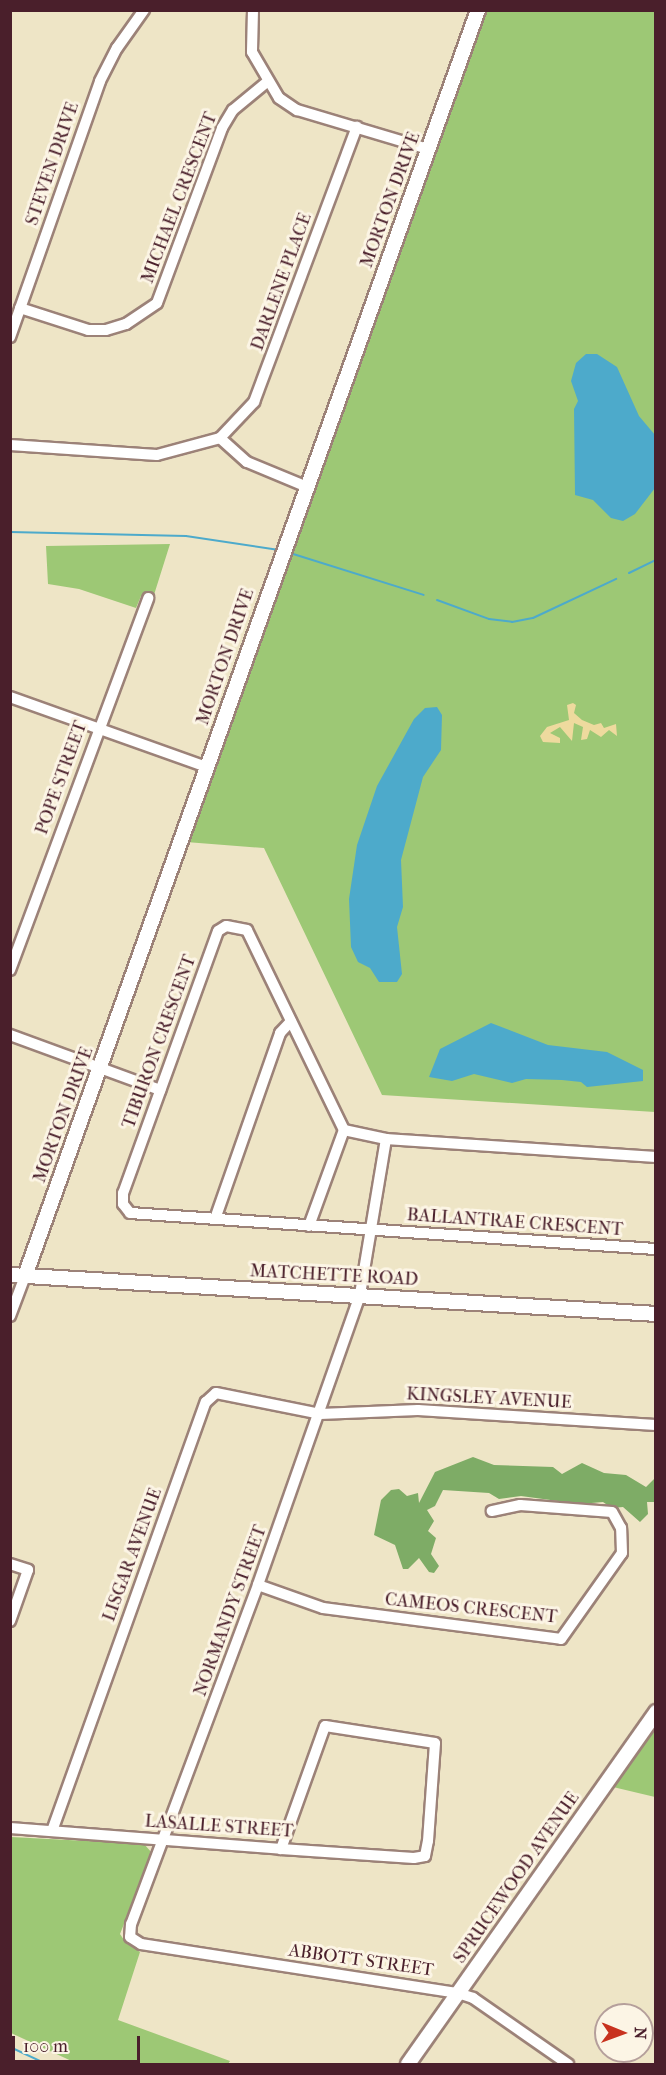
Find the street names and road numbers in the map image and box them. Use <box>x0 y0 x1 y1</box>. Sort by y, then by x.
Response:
street label: STEVEN DRIVE <box>22 99 84 229</box>
street label: MICHAEL CRESCENT <box>137 109 223 287</box>
street label: MORTON DRIVE <box>356 129 426 271</box>
street label: DARLENE PLACE <box>247 210 317 354</box>
street label: MORTON DRIVE <box>193 586 259 728</box>
street label: POPE STREET <box>31 718 93 838</box>
street label: TIBURON CRESCENT <box>119 952 201 1132</box>
street label: MORTON DRIVE <box>29 1044 99 1186</box>
street label: BALLANTRAE CRESCENT <box>406 1205 624 1241</box>
street label: MATCHETTE ROAD <box>249 1261 419 1291</box>
street label: KINGSLEY AVENUE <box>406 1384 572 1414</box>
street label: LISGAR AVENUE <box>99 1485 167 1625</box>
street label: NORMANDY STREET <box>190 1523 272 1699</box>
street label: CAMEOS CRESCENT <box>384 1589 558 1629</box>
street label: SPRUCEWOOD AVENUE <box>449 1788 585 1968</box>
street label: LASALLE STREET <box>144 1811 294 1843</box>
street label: ABBOTT STREET <box>287 1940 435 1982</box>

